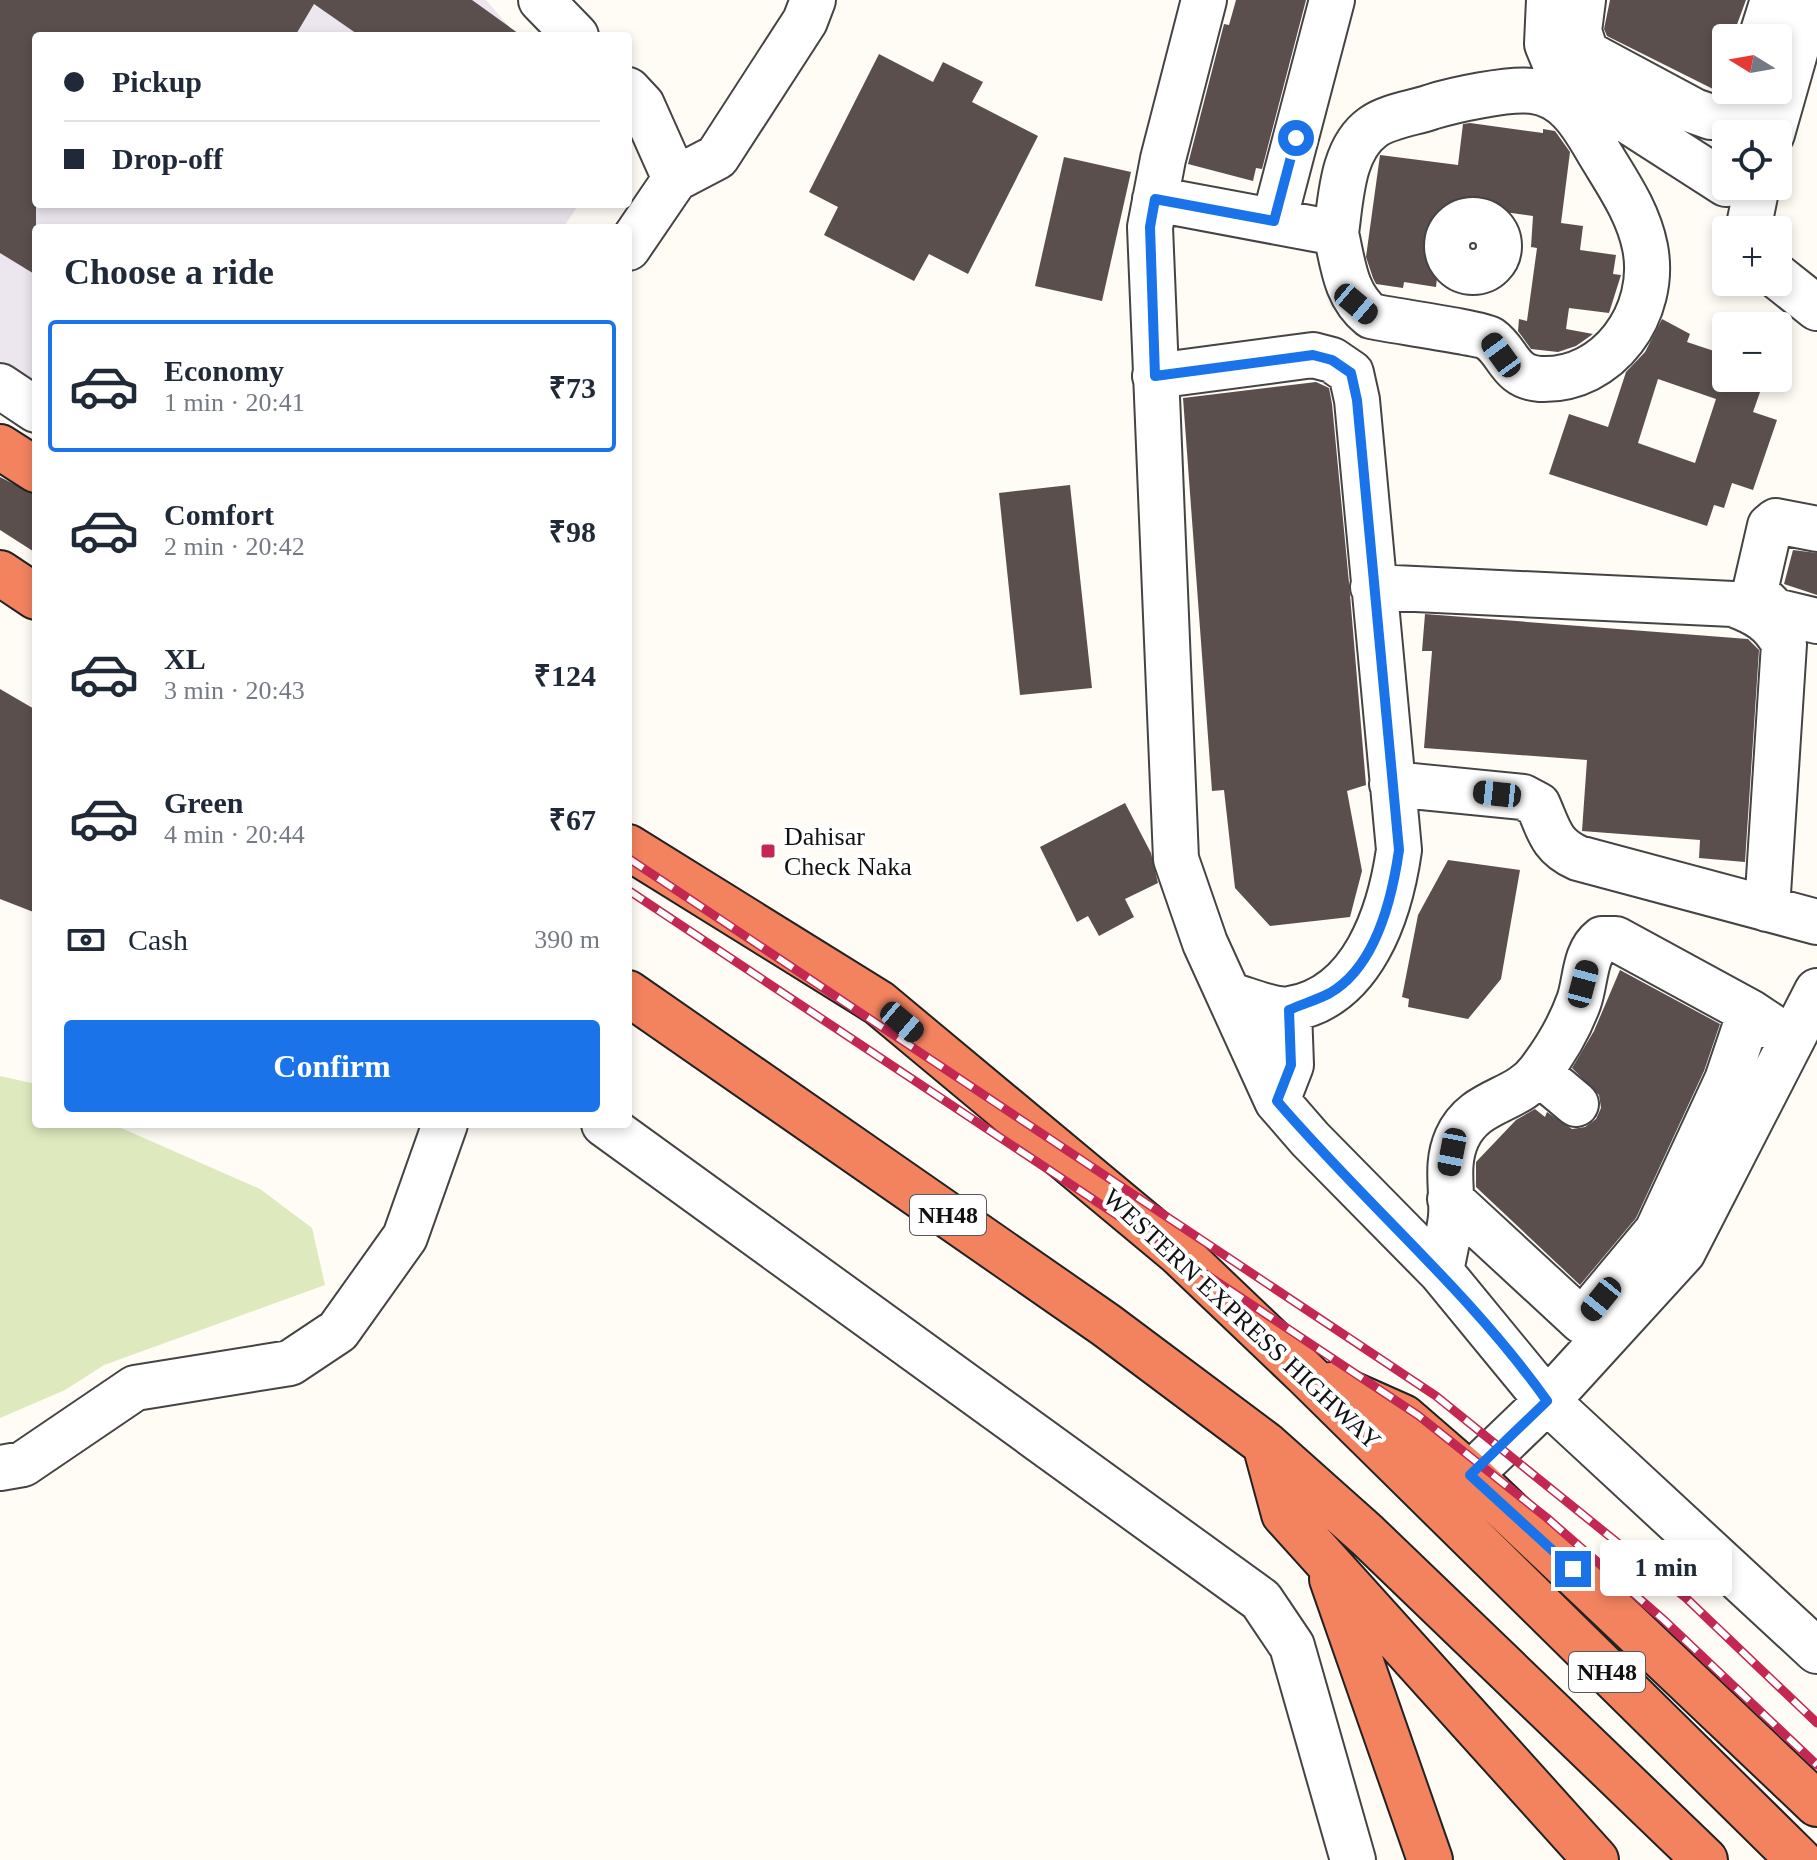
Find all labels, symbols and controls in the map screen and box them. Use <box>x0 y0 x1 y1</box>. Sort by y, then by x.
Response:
north arrow <box>1712 24 1792 104</box>
map controls <box>1712 24 1792 392</box>
text: Pickup <box>112 65 202 98</box>
route start <box>1278 120 1314 156</box>
button: locate <box>1712 120 1792 200</box>
text: Drop-off <box>112 142 223 175</box>
button: + <box>1712 216 1792 296</box>
text: Choose a ride <box>64 252 274 292</box>
car <box>1330 279 1382 329</box>
button: − <box>1712 312 1792 392</box>
car <box>1477 329 1525 381</box>
icon: car <box>68 350 140 422</box>
text: Economy <box>164 354 284 387</box>
text: ₹73 <box>549 371 596 404</box>
text: 1 min · 20:41 <box>164 388 305 417</box>
icon: car <box>68 494 140 566</box>
text: Comfort <box>164 498 274 531</box>
text: ₹98 <box>549 515 596 548</box>
text: 2 min · 20:42 <box>164 532 305 561</box>
icon: car <box>68 638 140 710</box>
text: XL <box>164 642 206 675</box>
text: ₹124 <box>534 659 596 692</box>
text: 3 min · 20:43 <box>164 676 305 705</box>
car <box>1472 780 1522 808</box>
icon: car <box>68 782 140 854</box>
text: Green <box>164 786 243 819</box>
text: ₹67 <box>549 803 596 836</box>
text: 4 min · 20:44 <box>164 820 305 849</box>
place label: Dahisar Check Naka <box>784 822 912 881</box>
marker: Dahisar Check Naka <box>759 842 777 860</box>
icon: cash <box>64 918 108 962</box>
text: Cash <box>128 923 188 956</box>
text: 390 m <box>534 925 600 954</box>
car <box>1565 958 1601 1010</box>
car <box>876 997 928 1047</box>
button: Confirm <box>64 1020 600 1112</box>
car <box>1436 1126 1468 1178</box>
street label: WESTERN EXPRESS HIGHWAY <box>1097 1183 1387 1456</box>
road number: NH48 <box>910 1195 986 1235</box>
car <box>1577 1273 1625 1325</box>
callout: 1 min <box>1601 1541 1733 1597</box>
route end <box>1555 1551 1591 1587</box>
text: 1 min <box>1635 1553 1697 1582</box>
road number: NH48 <box>1569 1652 1645 1692</box>

